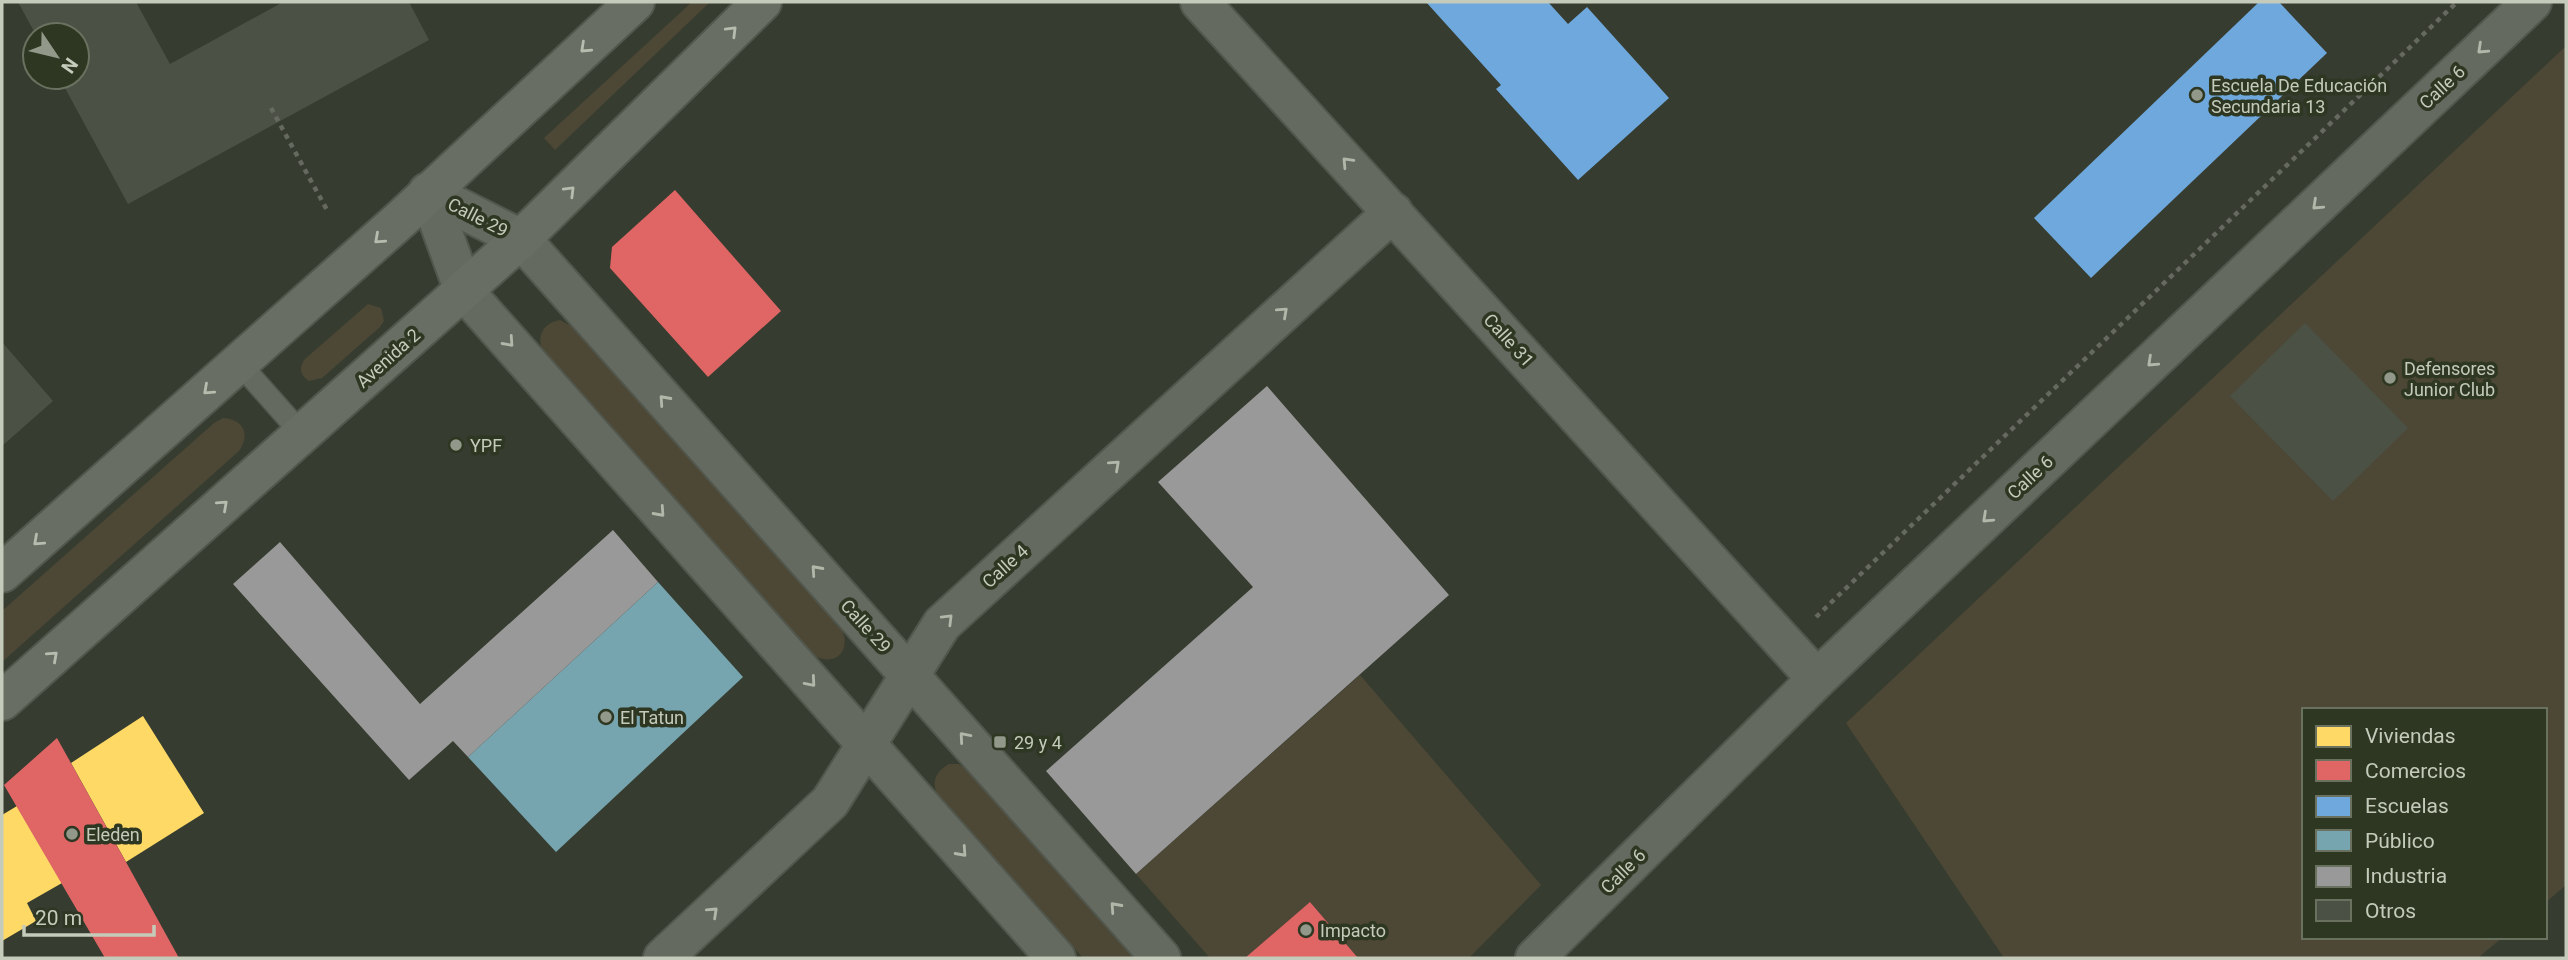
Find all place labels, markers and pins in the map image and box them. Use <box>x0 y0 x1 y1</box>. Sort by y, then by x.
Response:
place label: Escuela De Educación Secundaria 13 <box>2211 75 2387 117</box>
marker: Escuela De Educación Secundaria 13 <box>2189 87 2205 103</box>
place label: Defensores Junior Club <box>2404 358 2495 400</box>
marker: Defensores Junior Club <box>2382 370 2398 386</box>
place label: YPF <box>470 435 502 456</box>
marker: YPF <box>448 437 464 453</box>
place label: El Tatun <box>620 707 684 728</box>
marker: El Tatun <box>598 709 614 725</box>
place label: 29 y 4 <box>1014 732 1062 753</box>
marker: 29 y 4 <box>992 734 1008 750</box>
place label: Eleden <box>86 824 140 845</box>
marker: Eleden <box>64 826 80 842</box>
place label: Impacto <box>1320 920 1386 941</box>
marker: Impacto <box>1298 922 1314 938</box>

